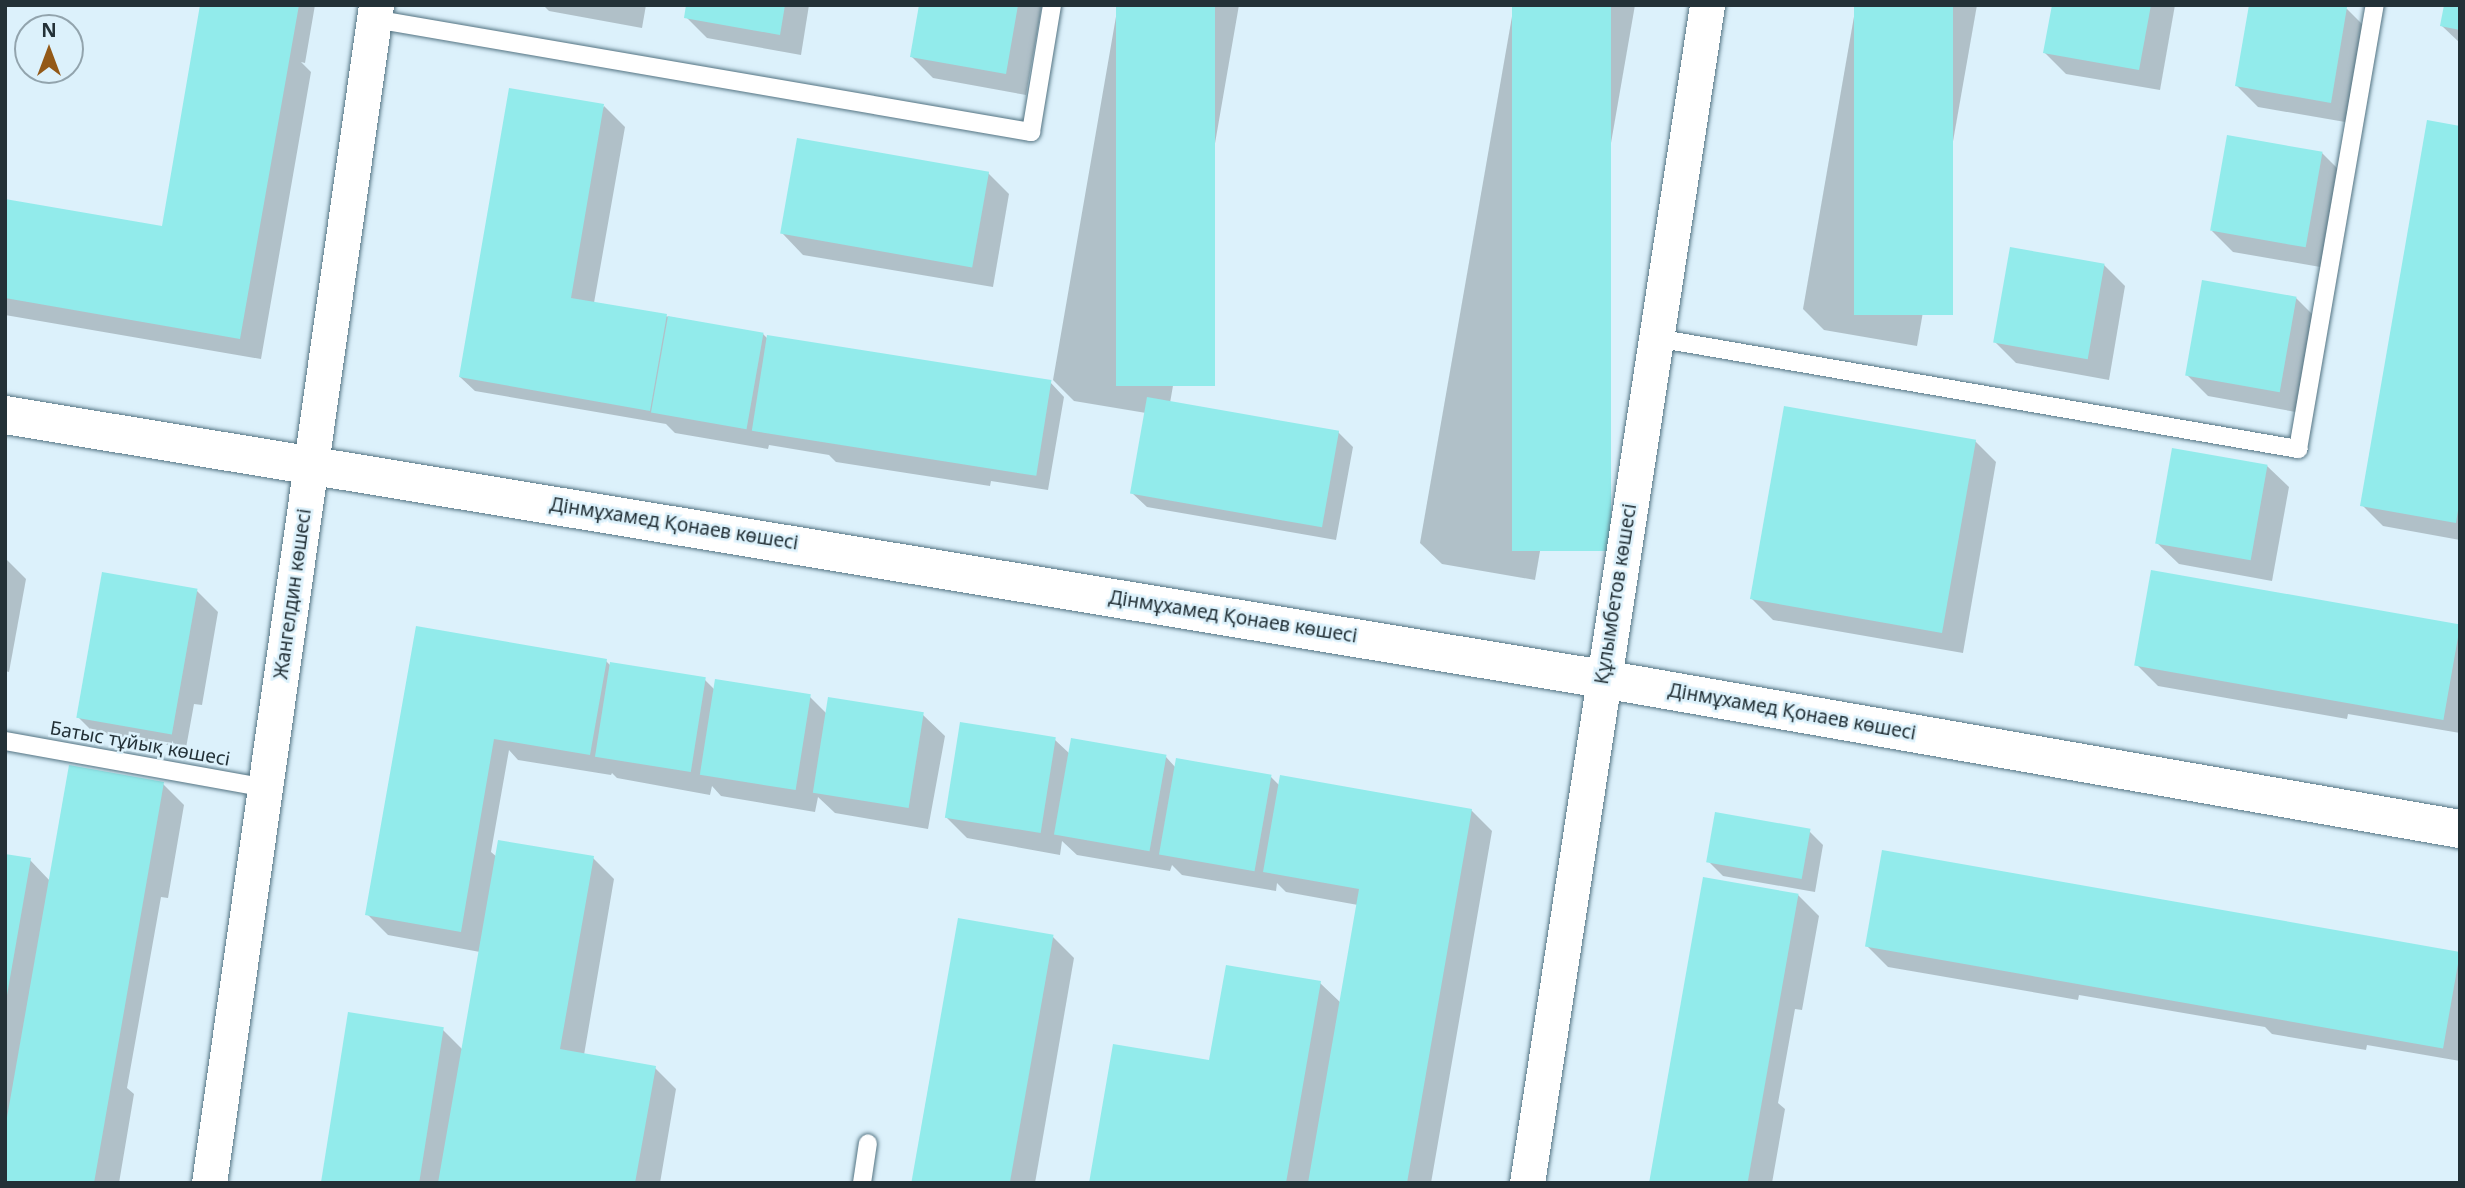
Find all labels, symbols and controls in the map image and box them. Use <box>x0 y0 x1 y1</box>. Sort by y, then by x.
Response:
north arrow <box>14 14 84 84</box>
text: N <box>41 17 57 43</box>
street label: Дінмұхамед Қонаев көшесі <box>548 493 800 555</box>
street label: Құлымбетов көшесі <box>1590 502 1642 686</box>
street label: Жангелдин көшесі <box>270 507 316 681</box>
street label: Дінмұхамед Қонаев көшесі <box>1107 586 1359 648</box>
street label: Дінмұхамед Қонаев көшесі <box>1666 679 1918 745</box>
street label: Батыс тұйық көшесі <box>48 717 232 771</box>

